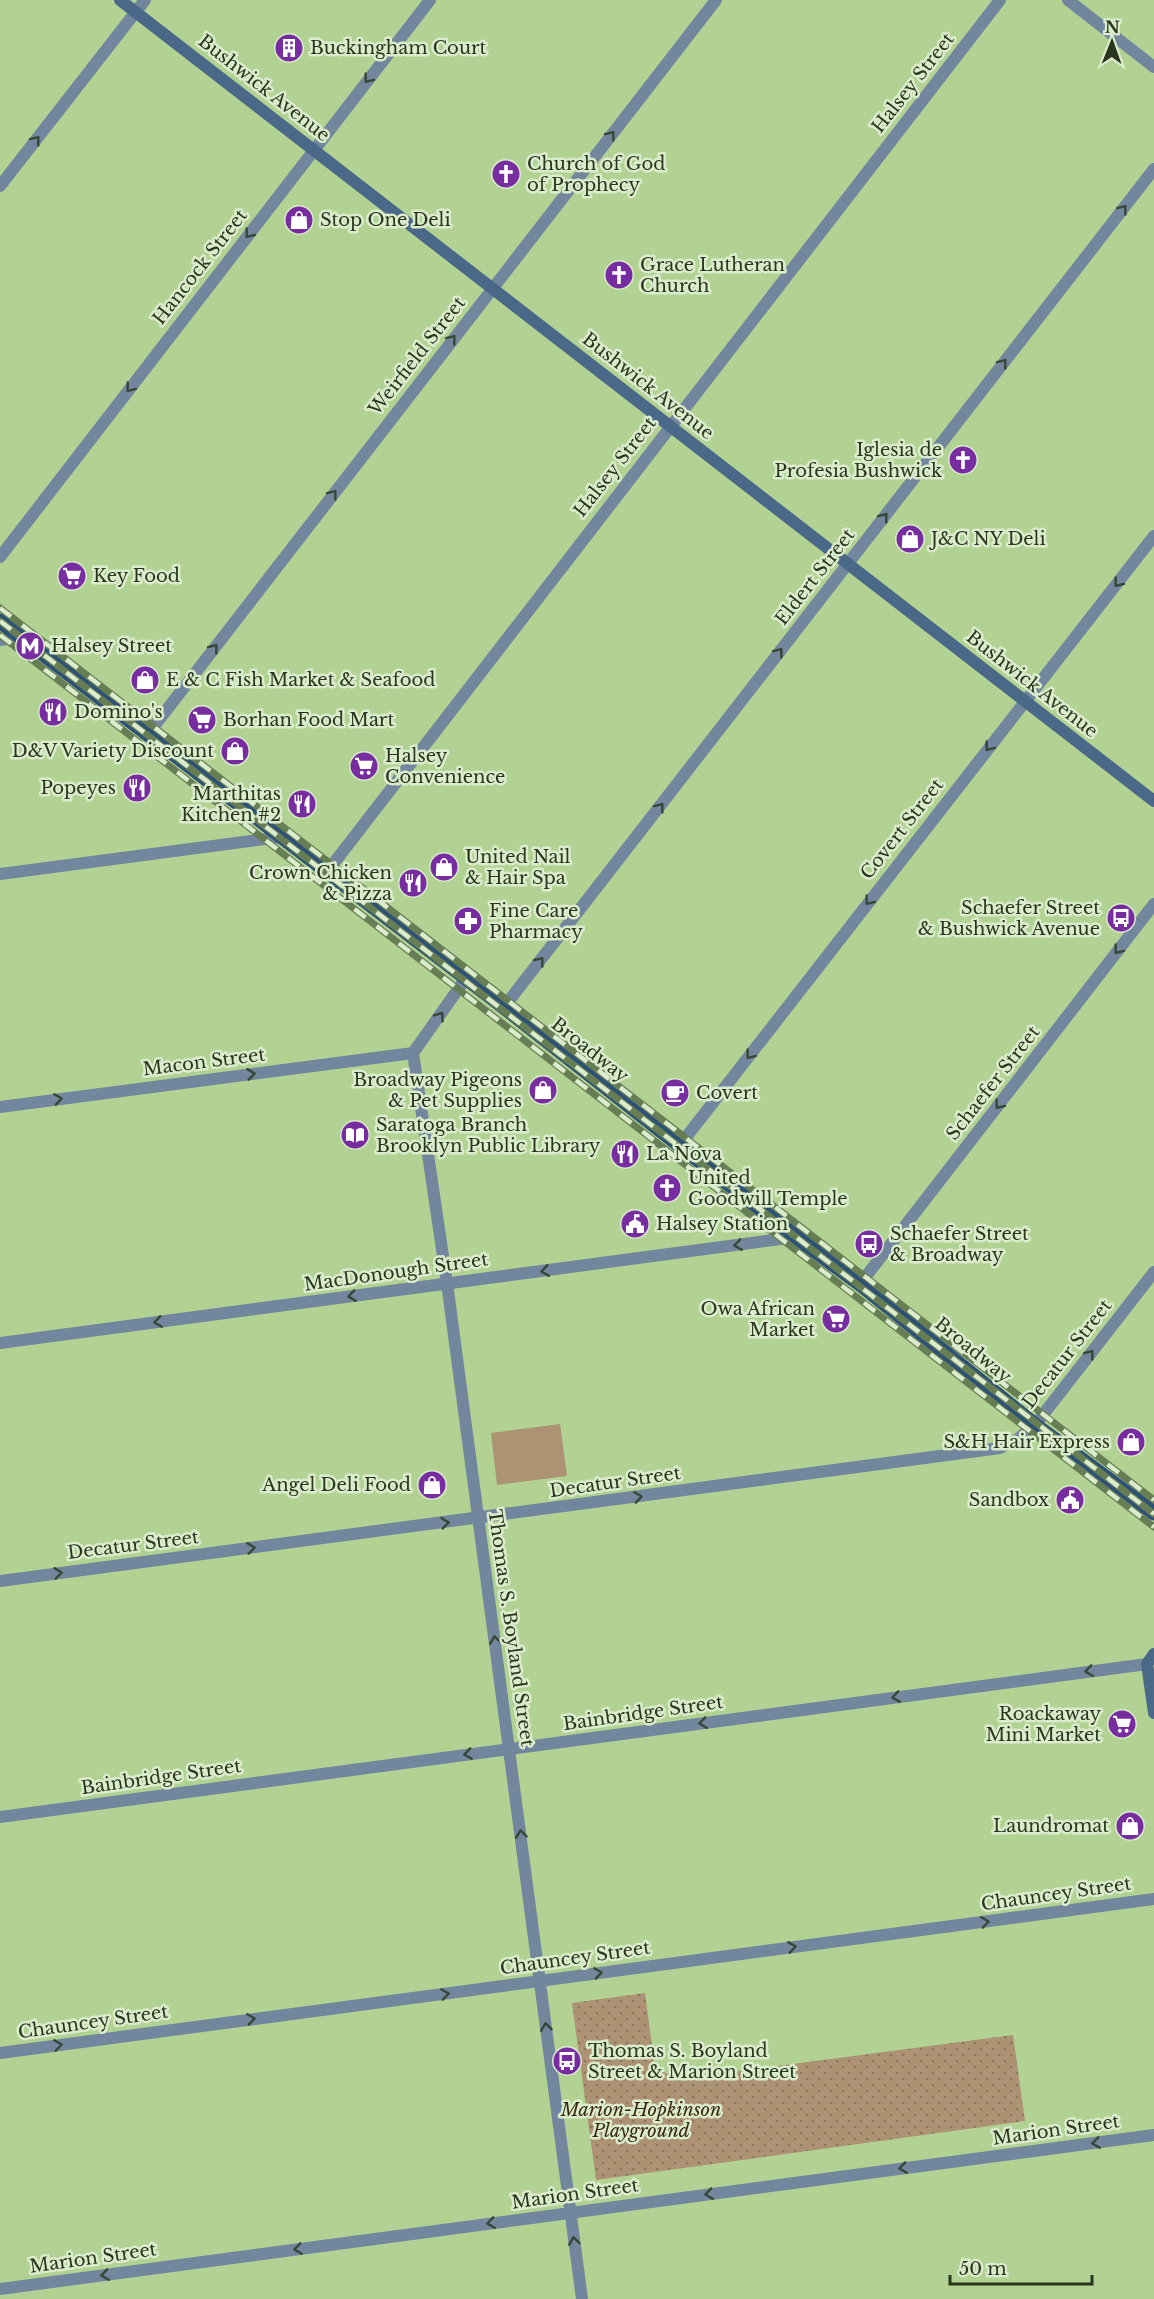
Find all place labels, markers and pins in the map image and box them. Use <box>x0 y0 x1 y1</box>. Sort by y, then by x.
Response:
building icon: Buckingham Court <box>273 32 305 64</box>
place label: Buckingham Court <box>310 37 487 59</box>
place label: Church of God of Prophecy <box>527 153 665 196</box>
church icon: Church of God of Prophecy <box>490 158 522 190</box>
shop icon: Stop One Deli <box>283 204 315 236</box>
place label: Stop One Deli <box>320 209 451 231</box>
place label: Grace Lutheran Church <box>640 254 785 297</box>
church icon: Grace Lutheran Church <box>603 259 635 291</box>
place label: Iglesia de Profesia Bushwick <box>775 439 942 482</box>
church icon: Iglesia de Profesia Bushwick <box>947 444 979 476</box>
shop icon: J&C NY Deli <box>894 523 926 555</box>
place label: J&C NY Deli <box>929 528 1046 550</box>
supermarket icon: Key Food <box>56 560 88 592</box>
place label: Key Food <box>93 565 180 587</box>
metro station icon: Halsey Street <box>14 630 46 662</box>
place label: Halsey Street <box>51 635 172 657</box>
shop icon: E & C Fish Market & Seafood <box>129 664 161 696</box>
place label: E & C Fish Market & Seafood <box>166 669 435 691</box>
restaurant icon: Domino's <box>37 696 69 728</box>
place label: Domino's <box>74 701 163 723</box>
supermarket icon: Borhan Food Mart <box>186 704 218 736</box>
place label: Borhan Food Mart <box>223 709 394 731</box>
shop icon: D&V Variety Discount <box>219 735 251 767</box>
place label: D&V Variety Discount <box>12 740 214 762</box>
place label: Halsey Convenience <box>385 745 505 788</box>
supermarket icon: Halsey Convenience <box>348 750 380 782</box>
restaurant icon: Popeyes <box>121 772 153 804</box>
place label: Popeyes <box>40 777 116 799</box>
place label: Marthitas Kitchen #2 <box>181 783 281 826</box>
restaurant icon: Marthitas Kitchen #2 <box>286 788 318 820</box>
place label: United Nail & Hair Spa <box>465 846 571 889</box>
shop icon: United Nail & Hair Spa <box>428 851 460 883</box>
place label: Crown Chicken & Pizza <box>249 862 392 905</box>
restaurant icon: Crown Chicken & Pizza <box>397 867 429 899</box>
place label: Schaefer Street & Bushwick Avenue <box>918 897 1100 940</box>
place label: Fine Care Pharmacy <box>489 900 583 943</box>
bus stop icon: Schaefer Street & Bushwick Avenue <box>1105 902 1137 934</box>
pharmacy icon: Fine Care Pharmacy <box>452 905 484 937</box>
place label: Broadway Pigeons & Pet Supplies <box>353 1069 522 1112</box>
shop icon: Broadway Pigeons & Pet Supplies <box>527 1074 559 1106</box>
cafe icon: Covert <box>659 1077 691 1109</box>
place label: Covert <box>696 1082 758 1104</box>
place label: Saratoga Branch Brooklyn Public Library <box>376 1114 601 1157</box>
library icon: Saratoga Branch Brooklyn Public Library <box>339 1119 371 1151</box>
restaurant icon: La Nova <box>609 1138 641 1170</box>
place label: La Nova <box>646 1143 722 1165</box>
place label: United Goodwill Temple <box>688 1167 848 1210</box>
church icon: United Goodwill Temple <box>651 1172 683 1204</box>
public building icon: Halsey Station <box>619 1208 651 1240</box>
place label: Halsey Station <box>656 1213 788 1235</box>
place label: Schaefer Street & Broadway <box>890 1223 1029 1266</box>
bus stop icon: Schaefer Street & Broadway <box>853 1228 885 1260</box>
place label: Owa African Market <box>701 1298 815 1341</box>
supermarket icon: Owa African Market <box>820 1303 852 1335</box>
shop icon: S&H Hair Express <box>1115 1426 1147 1458</box>
place label: S&H Hair Express <box>943 1431 1110 1453</box>
shop icon: Angel Deli Food <box>416 1469 448 1501</box>
place label: Angel Deli Food <box>261 1474 411 1496</box>
public building icon: Sandbox <box>1054 1484 1086 1516</box>
place label: Sandbox <box>969 1489 1049 1511</box>
place label: Roackaway Mini Market <box>986 1703 1101 1746</box>
supermarket icon: Roackaway Mini Market <box>1106 1708 1138 1740</box>
shop icon: Laundromat <box>1114 1810 1146 1842</box>
place label: Laundromat <box>993 1815 1109 1837</box>
place label: Thomas S. Boyland Street & Marion Street <box>588 2040 796 2083</box>
bus stop icon: Thomas S. Boyland Street & Marion Street <box>551 2045 583 2077</box>

